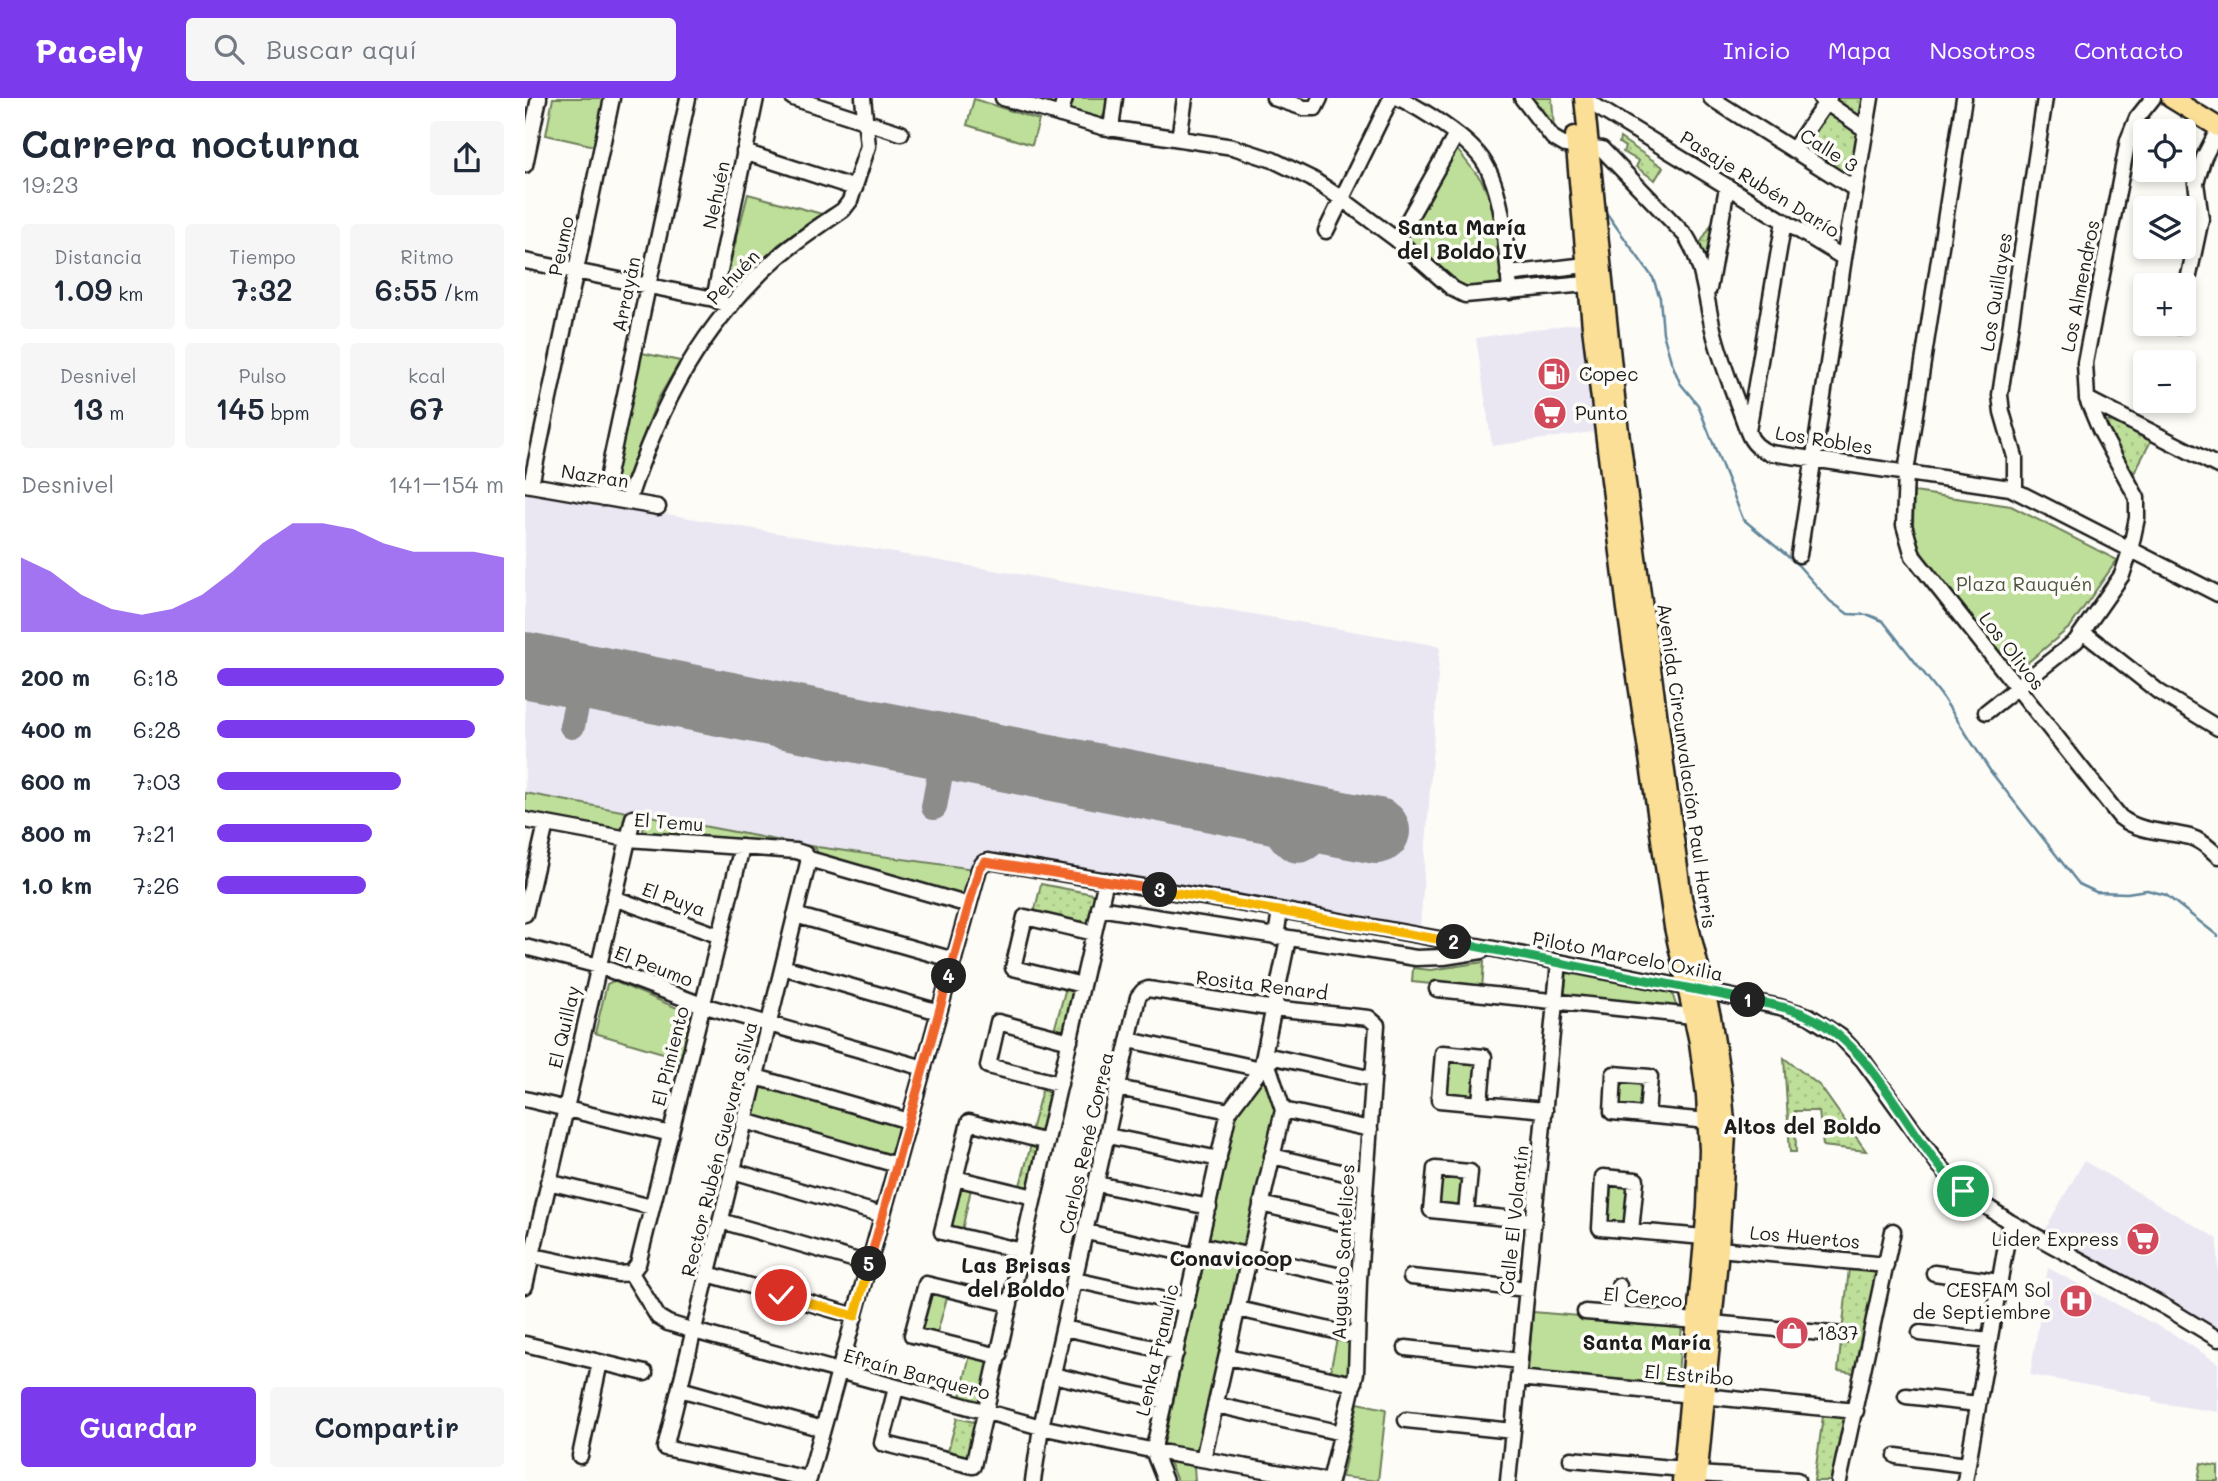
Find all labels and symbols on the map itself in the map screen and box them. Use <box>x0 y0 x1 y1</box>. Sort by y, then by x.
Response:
street label: Calle 3 <box>1796 122 1863 177</box>
street label: Pasaje Rubén Darío <box>1676 124 1845 243</box>
street label: Nehuén <box>696 158 735 231</box>
district label: Santa María del Boldo IV <box>1397 213 1527 264</box>
street label: Peumo <box>542 214 579 278</box>
street label: Los Almendros <box>2054 218 2105 354</box>
street label: Los Quillayes <box>1974 231 2017 353</box>
street label: Pehuén <box>701 244 765 310</box>
street label: Arrayán <box>605 254 646 334</box>
fuel station icon: Copec <box>1535 355 1573 393</box>
place label: Copec <box>1579 361 1639 386</box>
supermarket icon: Punto <box>1531 394 1569 432</box>
place label: Punto <box>1575 400 1627 425</box>
street label: Los Robles <box>1774 420 1874 460</box>
street label: Nazran <box>559 458 631 493</box>
park label: Plaza Rauquén <box>1956 571 2092 596</box>
street label: Avenida Circunvalación Paul Harris <box>1652 602 1723 930</box>
street label: Los Olivos <box>1974 606 2051 695</box>
street label: El Temu <box>633 807 705 836</box>
pin: 3 <box>1143 872 1177 908</box>
street label: El Puya <box>639 876 709 921</box>
pin: 2 <box>1437 924 1471 960</box>
street label: Piloto Marcelo Oxilia <box>1531 925 1726 986</box>
street label: El Peumo <box>611 939 697 992</box>
pin: 4 <box>931 958 967 994</box>
street label: Rosita Renard <box>1195 964 1329 1005</box>
pin: 1 <box>1731 982 1765 1018</box>
street label: El Quillay <box>542 983 585 1071</box>
street label: El Pimiento <box>645 1003 694 1108</box>
street label: Rector Rubén Guevara Silva <box>675 1019 762 1279</box>
street label: Carlos René Correa <box>1052 1049 1119 1236</box>
district label: Altos del Boldo <box>1723 1112 1881 1139</box>
street label: Calle El Volantín <box>1493 1144 1534 1296</box>
pin <box>1933 1161 1993 1221</box>
street label: Augusto Santelices <box>1325 1164 1360 1340</box>
street label: Los Huertos <box>1749 1219 1861 1254</box>
supermarket icon: Lider Express <box>2124 1220 2162 1258</box>
place label: Lider Express <box>1992 1226 2119 1251</box>
district label: Conavicoop <box>1169 1244 1293 1271</box>
pin: 5 <box>851 1246 887 1282</box>
district label: Las Brisas del Boldo <box>961 1251 1071 1302</box>
pin <box>751 1265 811 1325</box>
place label: CESFAM Sol de Septiembre <box>1912 1277 2051 1324</box>
street label: Lenka Franulic <box>1129 1281 1184 1418</box>
street label: El Cerco <box>1603 1281 1684 1312</box>
hospital icon: CESFAM Sol de Septiembre <box>2057 1282 2095 1320</box>
shop icon: 1837 <box>1773 1314 1811 1352</box>
place label: 1837 <box>1817 1320 1859 1345</box>
district label: Santa María <box>1583 1328 1712 1355</box>
street label: Efraín Barquero <box>841 1342 993 1405</box>
street label: El Estribo <box>1644 1358 1734 1391</box>

